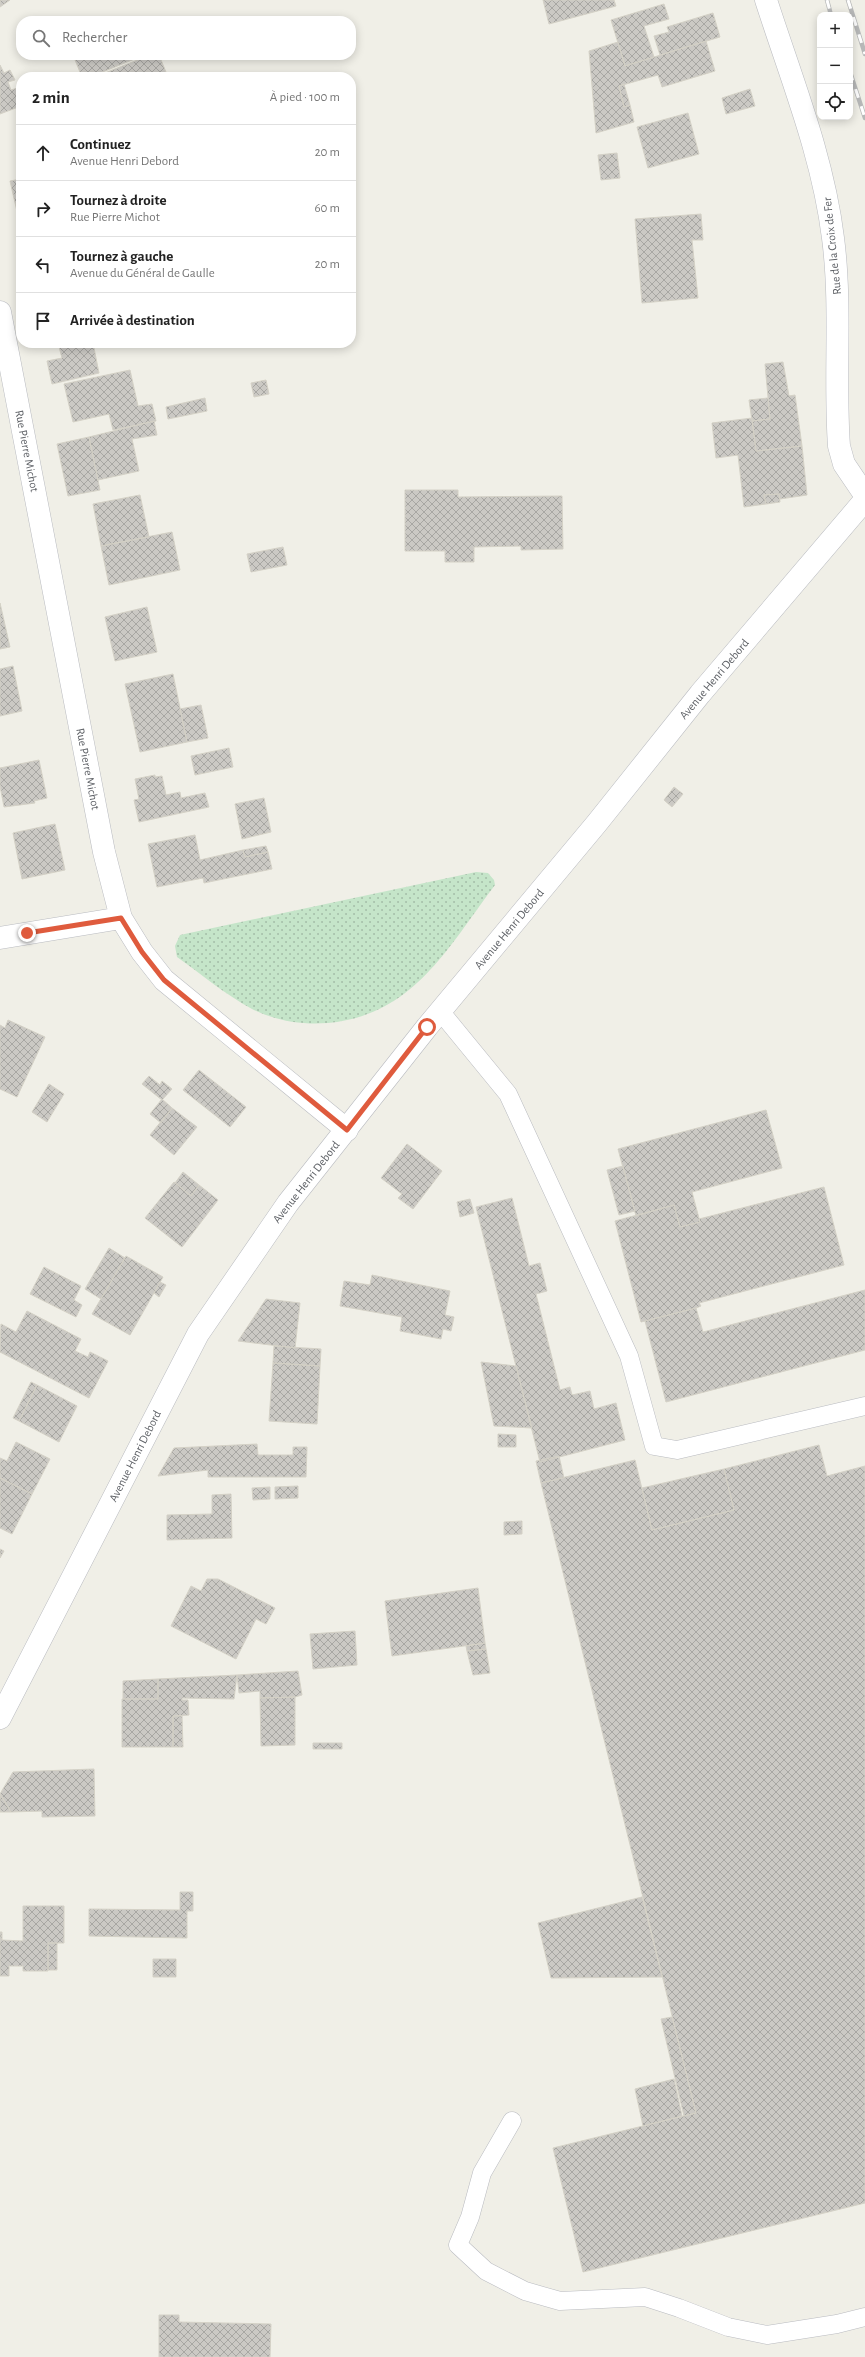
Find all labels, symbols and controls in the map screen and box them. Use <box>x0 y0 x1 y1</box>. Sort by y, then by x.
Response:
map controls <box>817 12 853 120</box>
button: + <box>817 12 853 48</box>
search box <box>16 16 356 60</box>
icon: search <box>30 27 52 49</box>
text: Rechercher <box>62 30 127 45</box>
button: − <box>817 48 853 84</box>
button: locate <box>817 84 853 120</box>
text: 2 min <box>32 89 70 106</box>
text: À pied · 100 m <box>270 91 340 104</box>
text: Continuez <box>70 137 131 152</box>
icon: ahead <box>32 142 54 164</box>
text: 20 m <box>315 146 340 159</box>
text: Avenue Henri Debord <box>70 155 179 168</box>
text: Tournez à droite <box>70 193 167 208</box>
street label: Rue de la Croix de Fer <box>821 197 843 295</box>
icon: right <box>32 198 54 220</box>
text: 60 m <box>314 202 340 215</box>
text: Rue Pierre Michot <box>70 211 160 224</box>
text: Tournez à gauche <box>70 249 173 264</box>
icon: left <box>32 254 54 276</box>
text: 20 m <box>315 258 340 271</box>
text: Avenue du Général de Gaulle <box>70 267 215 280</box>
icon: arrive <box>32 310 54 332</box>
text: Arrivée à destination <box>70 313 195 328</box>
street label: Rue Pierre Michot <box>13 409 41 493</box>
street label: Avenue Henri Debord <box>677 637 751 721</box>
street label: Rue Pierre Michot <box>74 727 102 811</box>
street label: Avenue Henri Debord <box>472 887 546 971</box>
route end <box>18 924 36 942</box>
route start <box>418 1018 436 1036</box>
street label: Avenue Henri Debord <box>270 1139 342 1225</box>
street label: Avenue Henri Debord <box>107 1408 163 1504</box>

